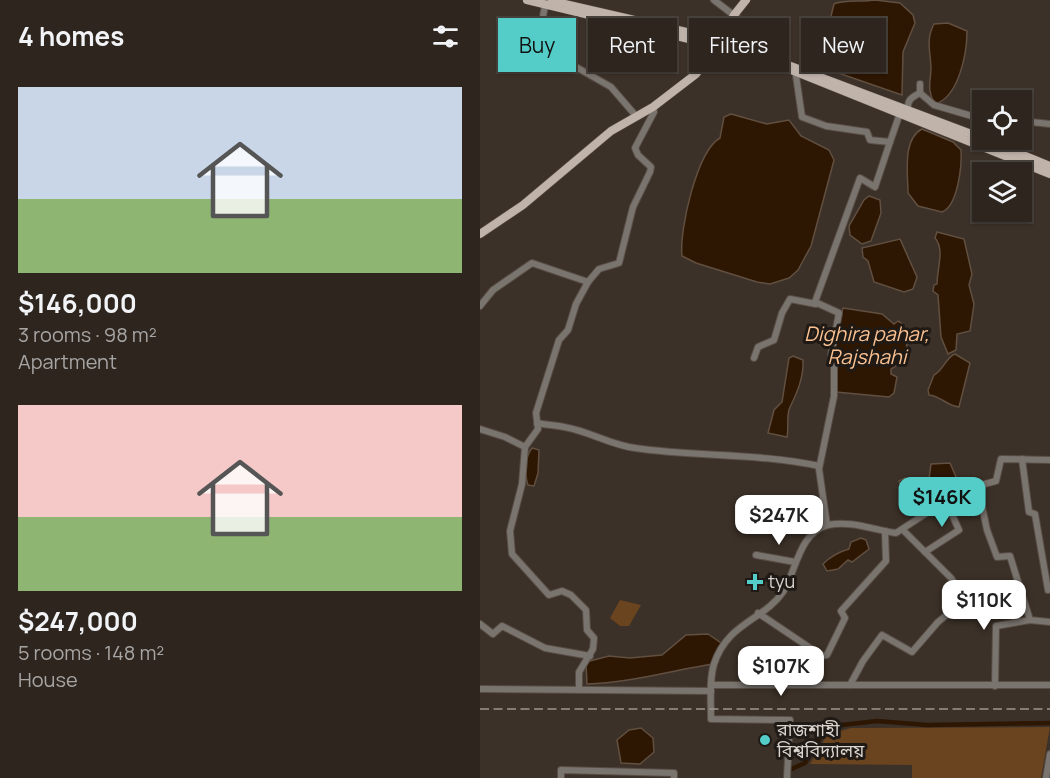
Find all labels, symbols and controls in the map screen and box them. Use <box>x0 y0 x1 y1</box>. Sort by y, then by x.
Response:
text: 4 homes <box>18 18 124 54</box>
chip: Buy <box>498 18 576 72</box>
chip: Rent <box>588 18 677 72</box>
chip: Filters <box>689 18 789 72</box>
chip: New <box>801 18 886 72</box>
icon: filters <box>429 20 462 53</box>
map controls <box>972 90 1032 222</box>
button: locate <box>972 90 1032 150</box>
icon: home <box>186 126 294 234</box>
button: layers <box>972 162 1032 222</box>
text: $146,000 <box>18 285 137 321</box>
water label: Dighira pahar, Rajshahi <box>804 320 930 370</box>
text: 3 rooms · 98 m² <box>18 321 157 348</box>
text: Apartment <box>18 348 117 375</box>
icon: home <box>186 444 294 552</box>
pin: $146K <box>900 477 984 528</box>
text: $146K <box>913 483 971 510</box>
pin: $247K <box>737 495 821 546</box>
text: $247K <box>749 501 809 528</box>
place label: tyu <box>768 569 795 593</box>
marker: tyu <box>746 573 764 591</box>
pin: $110K <box>942 580 1026 631</box>
text: $110K <box>956 586 1012 613</box>
text: $247,000 <box>18 603 138 639</box>
text: 5 rooms · 148 m² <box>18 639 164 666</box>
pin: $107K <box>739 646 823 697</box>
text: $107K <box>752 652 810 679</box>
text: House <box>18 666 78 693</box>
place label: রাজশাহী বিশ্ববিদ্যালয় <box>776 717 865 762</box>
marker: রাজশাহী বিশ্ববিদ্যালয় <box>758 733 772 747</box>

